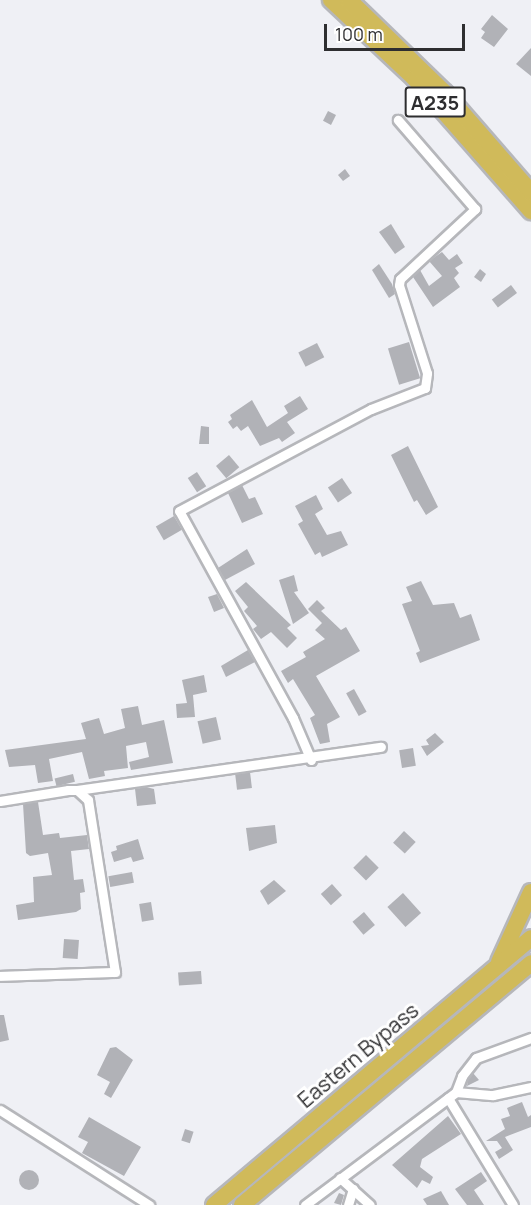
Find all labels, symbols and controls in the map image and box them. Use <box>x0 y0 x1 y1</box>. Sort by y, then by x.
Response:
scale bar <box>327 12 468 50</box>
text: 100 m <box>335 22 383 46</box>
road number: A235 <box>404 85 466 119</box>
street label: Eastern Bypass <box>293 997 423 1113</box>

